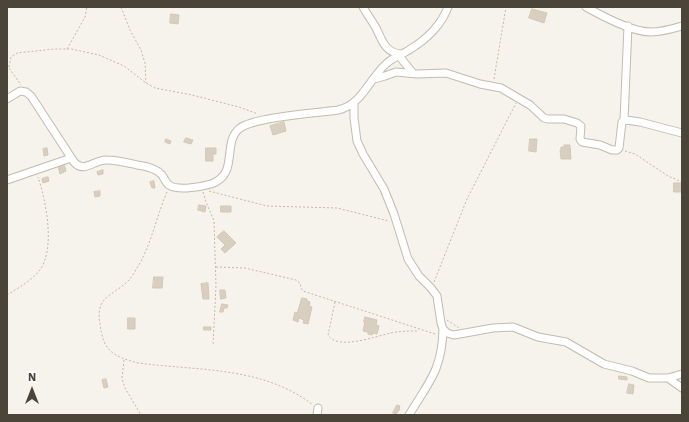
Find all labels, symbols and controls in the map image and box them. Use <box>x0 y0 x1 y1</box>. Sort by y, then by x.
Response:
north arrow <box>12 370 52 410</box>
text: N <box>28 371 36 384</box>

